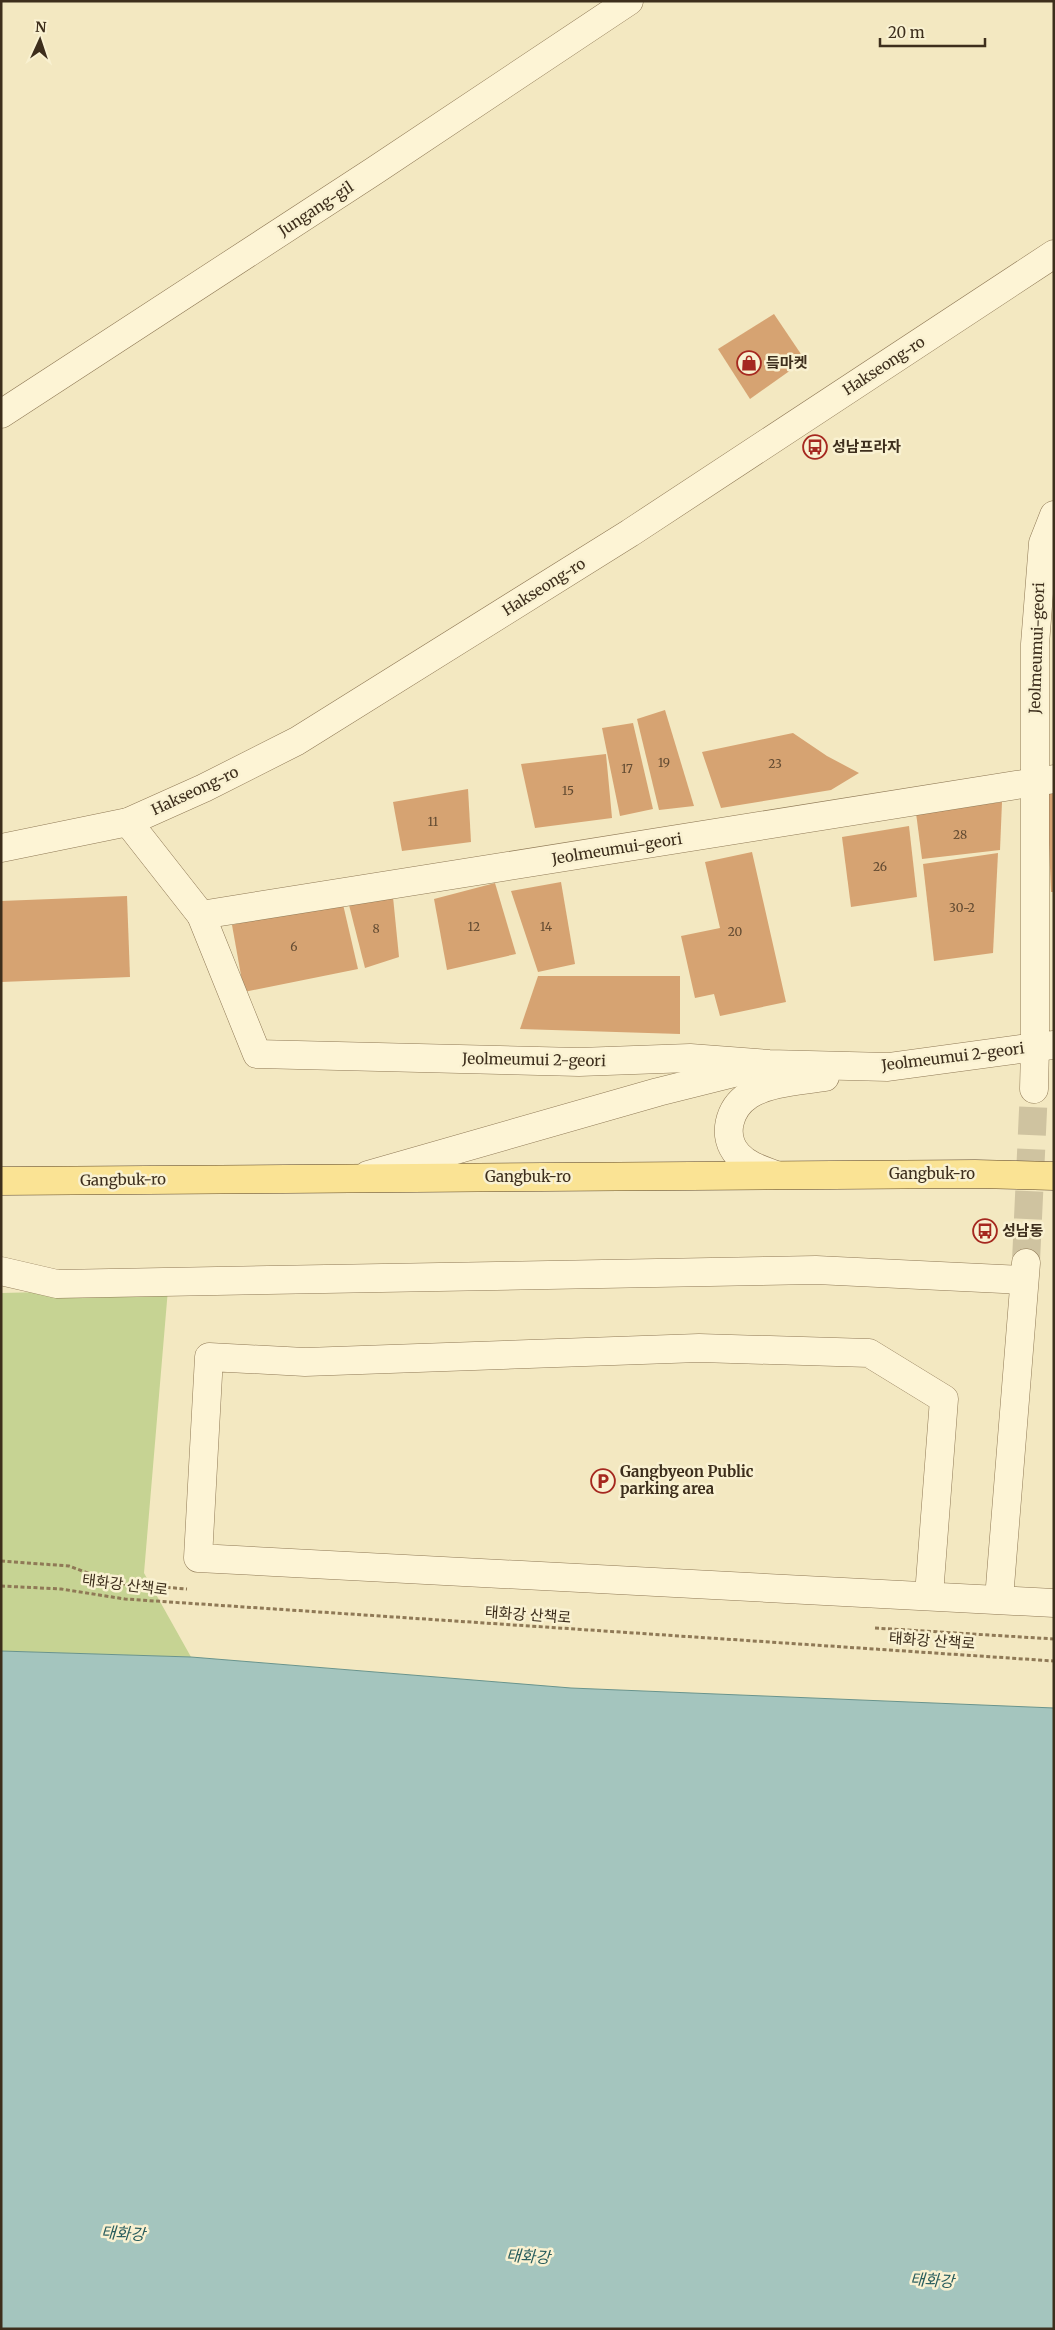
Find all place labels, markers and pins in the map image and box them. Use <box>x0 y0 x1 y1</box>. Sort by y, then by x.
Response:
shop icon: 듴마켓 <box>736 350 762 376</box>
place label: 듴마켓 <box>766 353 808 372</box>
bus stop icon: 성남프라자 <box>802 434 828 460</box>
place label: 성남프라자 <box>832 437 901 456</box>
bus stop icon: 성남동 <box>972 1218 998 1244</box>
place label: 성남동 <box>1002 1221 1044 1240</box>
place label: Gangbyeon Public parking area <box>620 1462 754 1498</box>
parking icon: Gangbyeon Public parking area <box>590 1468 616 1494</box>

